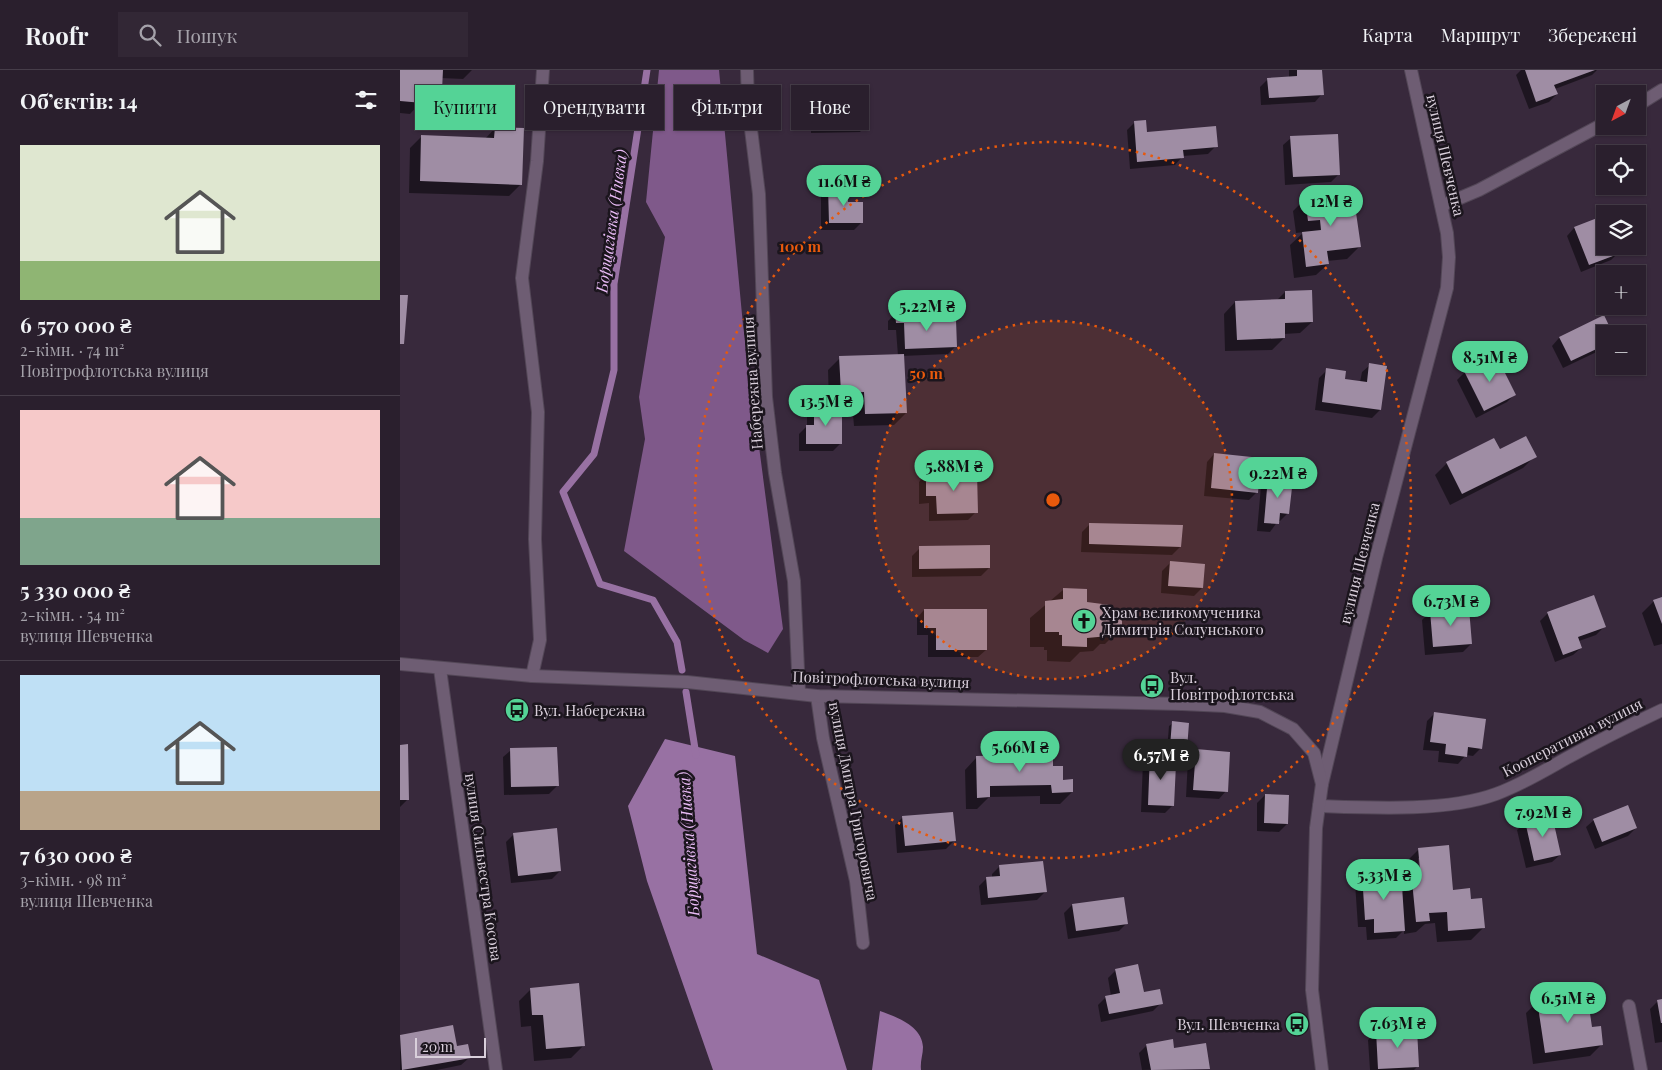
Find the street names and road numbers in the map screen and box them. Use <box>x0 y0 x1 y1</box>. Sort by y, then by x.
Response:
street label: вулиця Шевченка <box>1422 92 1470 218</box>
street label: Набережна вулиця <box>737 316 767 450</box>
street label: вулиця Шевченка <box>1334 500 1384 626</box>
street label: Повітрофлотська вулиця <box>792 666 970 692</box>
street label: Кооперативна вулиця <box>1499 693 1645 781</box>
street label: вулиця Дмитра Григоровича <box>825 700 883 903</box>
street label: вулиця Сильвестра Косова <box>461 772 507 963</box>

